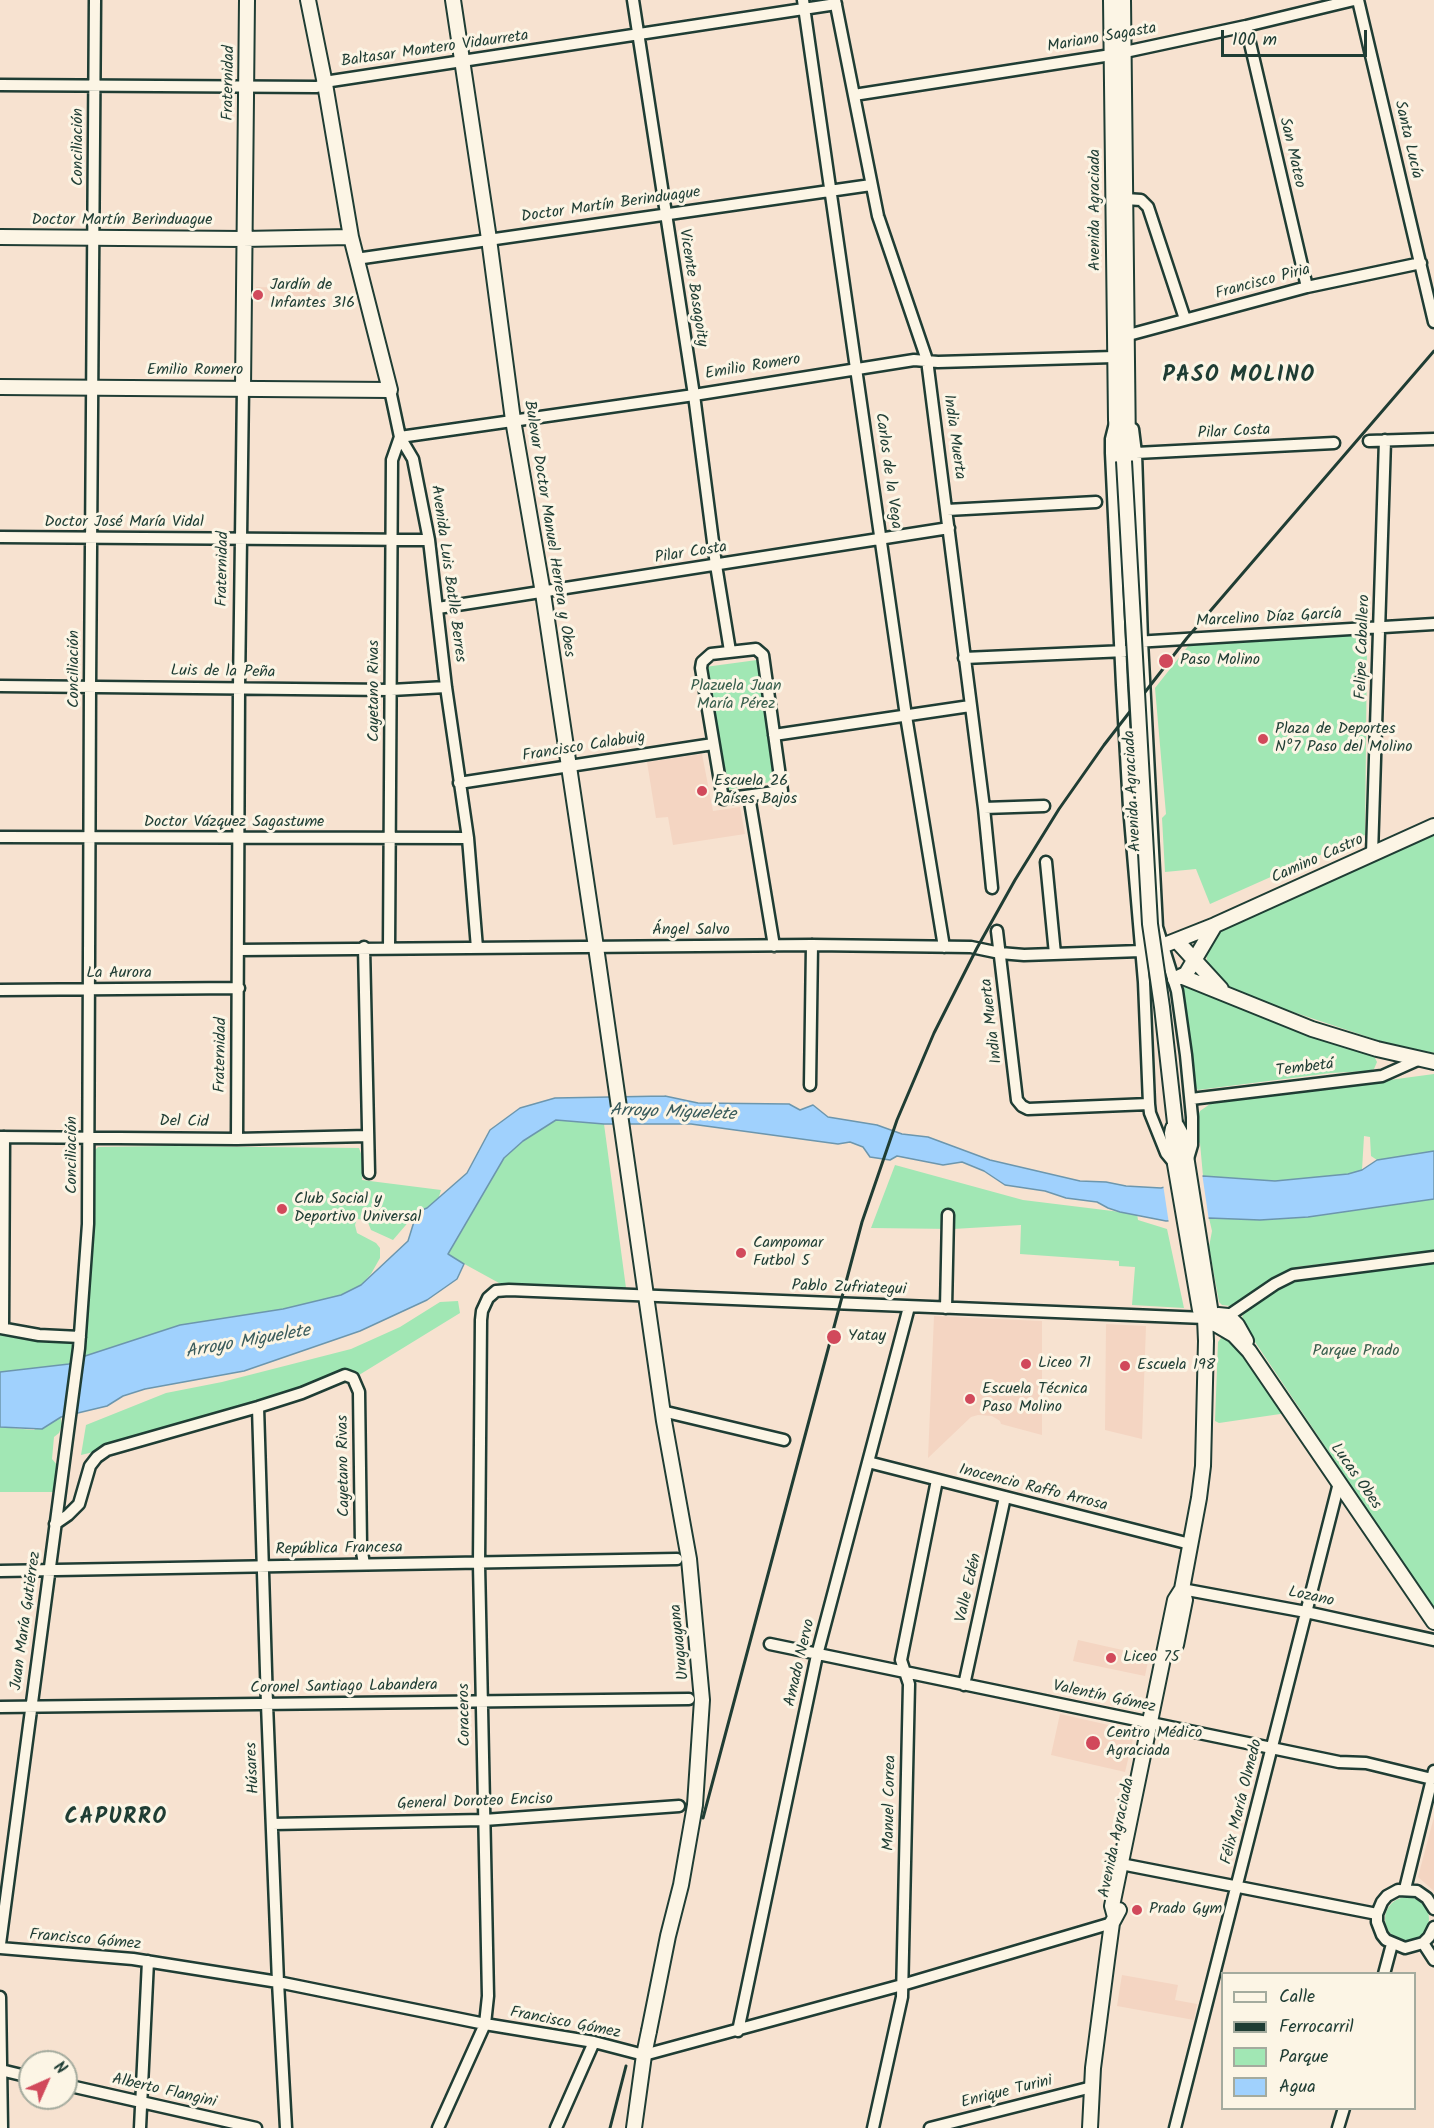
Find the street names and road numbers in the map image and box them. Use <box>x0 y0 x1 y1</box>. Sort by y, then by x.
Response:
street label: Mariano Sagasta <box>1046 20 1158 58</box>
street label: Baltasar Montero Vidaurreta <box>340 27 530 73</box>
street label: Fraternidad <box>220 45 240 121</box>
street label: Santa Lucía <box>1389 99 1425 181</box>
street label: Conciliación <box>69 108 89 186</box>
street label: San Mateo <box>1274 116 1308 190</box>
street label: Avenida Agraciada <box>1086 149 1106 271</box>
street label: Doctor Martín Berinduague <box>520 184 702 228</box>
street label: Doctor Martín Berinduague <box>32 211 212 231</box>
street label: Vicente Basagoity <box>673 228 711 348</box>
street label: Francisco Piria <box>1214 261 1312 305</box>
street label: Emilio Romero <box>704 351 802 385</box>
street label: Emilio Romero <box>147 361 243 381</box>
street label: India Muerta <box>938 393 968 481</box>
street label: Bulevar Doctor Manuel Herrera y Obes <box>518 399 578 659</box>
street label: Carlos de la Vega <box>869 412 905 530</box>
street label: Pilar Costa <box>1197 422 1271 444</box>
street label: Avenida Luis Batlle Berres <box>425 484 469 664</box>
street label: Doctor José María Vidal <box>44 513 204 533</box>
street label: Fraternidad <box>214 531 234 607</box>
street label: Pilar Costa <box>653 539 729 569</box>
street label: Felipe Caballero <box>1353 594 1375 700</box>
street label: Marcelino Díaz García <box>1196 606 1342 632</box>
street label: Conciliación <box>65 630 85 708</box>
street label: Cayetano Rivas <box>365 640 385 742</box>
street label: Luis de la Peña <box>170 662 276 684</box>
street label: Francisco Calabuig <box>521 729 647 767</box>
street label: Avenida Agraciada <box>1121 730 1147 852</box>
street label: Doctor Vázquez Sagastume <box>144 813 324 833</box>
street label: Camino Castro <box>1269 831 1367 889</box>
street label: Ángel Salvo <box>652 921 730 941</box>
street label: La Aurora <box>86 964 152 984</box>
street label: India Muerta <box>978 977 1008 1065</box>
street label: Fraternidad <box>212 1017 232 1093</box>
street label: Tembetá <box>1275 1056 1335 1082</box>
street label: Del Cid <box>159 1113 209 1133</box>
street label: Conciliación <box>63 1116 83 1194</box>
street label: Pablo Zufriategui <box>791 1277 907 1301</box>
street label: Cayetano Rivas <box>335 1415 355 1517</box>
street label: Lucas Obes <box>1325 1440 1385 1514</box>
street label: Inocencio Raffo Arrosa <box>957 1461 1109 1517</box>
street label: República Francesa <box>275 1539 403 1561</box>
street label: Juan María Gutiérrez <box>8 1550 46 1692</box>
street label: Valle Edén <box>953 1552 987 1624</box>
street label: Lozano <box>1286 1584 1336 1612</box>
street label: Uruguayana <box>667 1603 695 1681</box>
street label: Amado Nervo <box>782 1618 820 1708</box>
street label: Coronel Santiago Labandera <box>250 1677 438 1699</box>
street label: Valentín Gómez <box>1051 1678 1157 1718</box>
street label: Coraceros <box>456 1683 476 1747</box>
street label: Félix María Olmedo <box>1218 1737 1268 1867</box>
street label: Húsares <box>243 1742 265 1794</box>
street label: Manuel Correa <box>881 1755 901 1851</box>
street label: Avenida Agraciada <box>1096 1776 1140 1900</box>
street label: General Doroteo Enciso <box>397 1791 553 1815</box>
street label: Francisco Gómez <box>28 1927 142 1955</box>
street label: Francisco Gómez <box>508 2004 622 2044</box>
street label: Alberto Flangini <box>110 2071 218 2113</box>
street label: Enrique Turini <box>959 2072 1055 2114</box>

